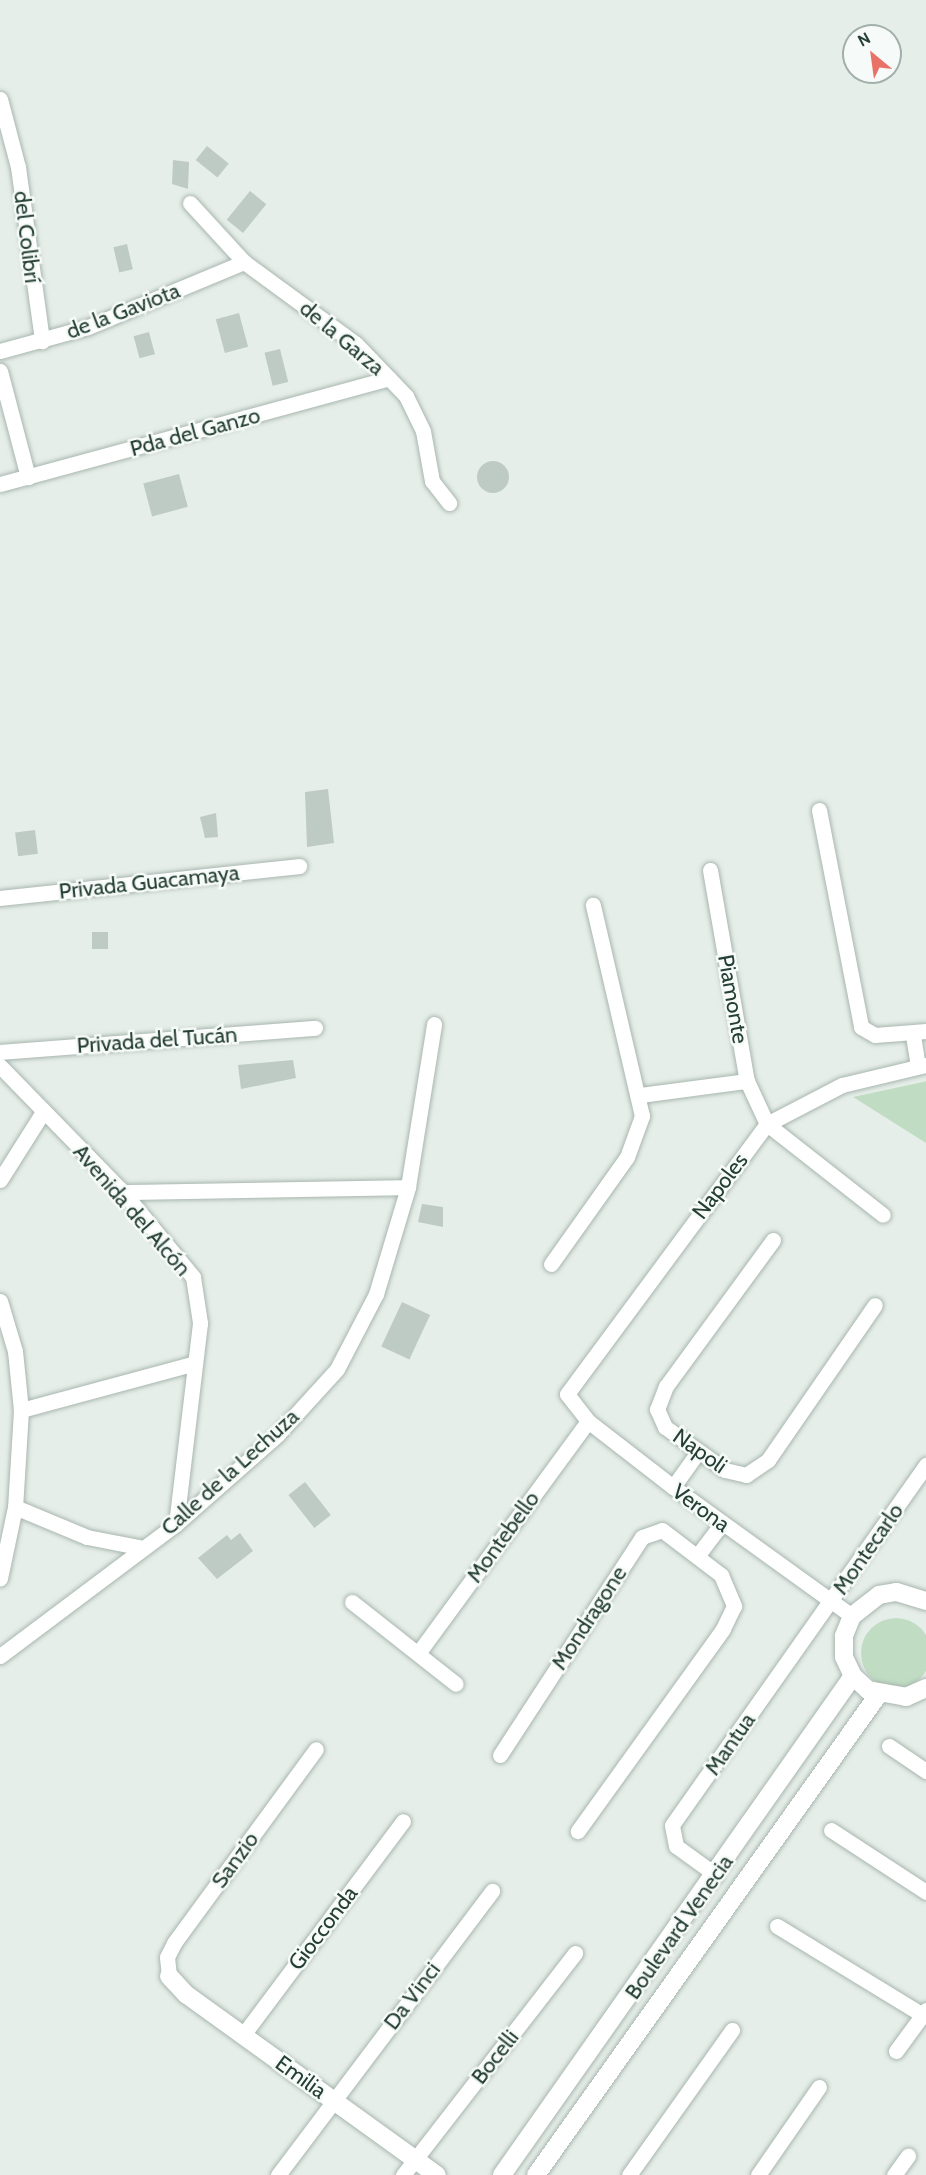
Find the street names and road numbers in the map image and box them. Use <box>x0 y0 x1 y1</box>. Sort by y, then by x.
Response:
street label: del Colibrí <box>8 189 46 285</box>
street label: de la Gaviota <box>62 277 184 345</box>
street label: de la Garza <box>294 295 390 381</box>
street label: Pda del Ganzo <box>127 402 263 462</box>
street label: Privada Guacamaya <box>58 859 240 905</box>
street label: Piamonte <box>712 952 754 1046</box>
street label: Privada del Tucán <box>76 1021 238 1059</box>
street label: Avenida del Alcón <box>68 1139 196 1281</box>
street label: Napoles <box>687 1148 753 1224</box>
street label: Calle de la Lechuza <box>156 1403 304 1541</box>
street label: Napoli <box>668 1423 732 1479</box>
street label: Verona <box>667 1478 735 1538</box>
street label: Montebello <box>461 1486 545 1588</box>
street label: Montecarlo <box>827 1498 909 1600</box>
street label: Mondragone <box>546 1561 632 1675</box>
street label: Mantua <box>699 1708 761 1780</box>
street label: Sanzio <box>206 1827 264 1893</box>
street label: Boulevard Venecia <box>619 1850 739 2004</box>
street label: Giocconda <box>283 1881 363 1975</box>
street label: Da Vinci <box>378 1957 446 2035</box>
street label: Bocelli <box>466 2025 524 2089</box>
street label: Emilia <box>270 2050 332 2104</box>

